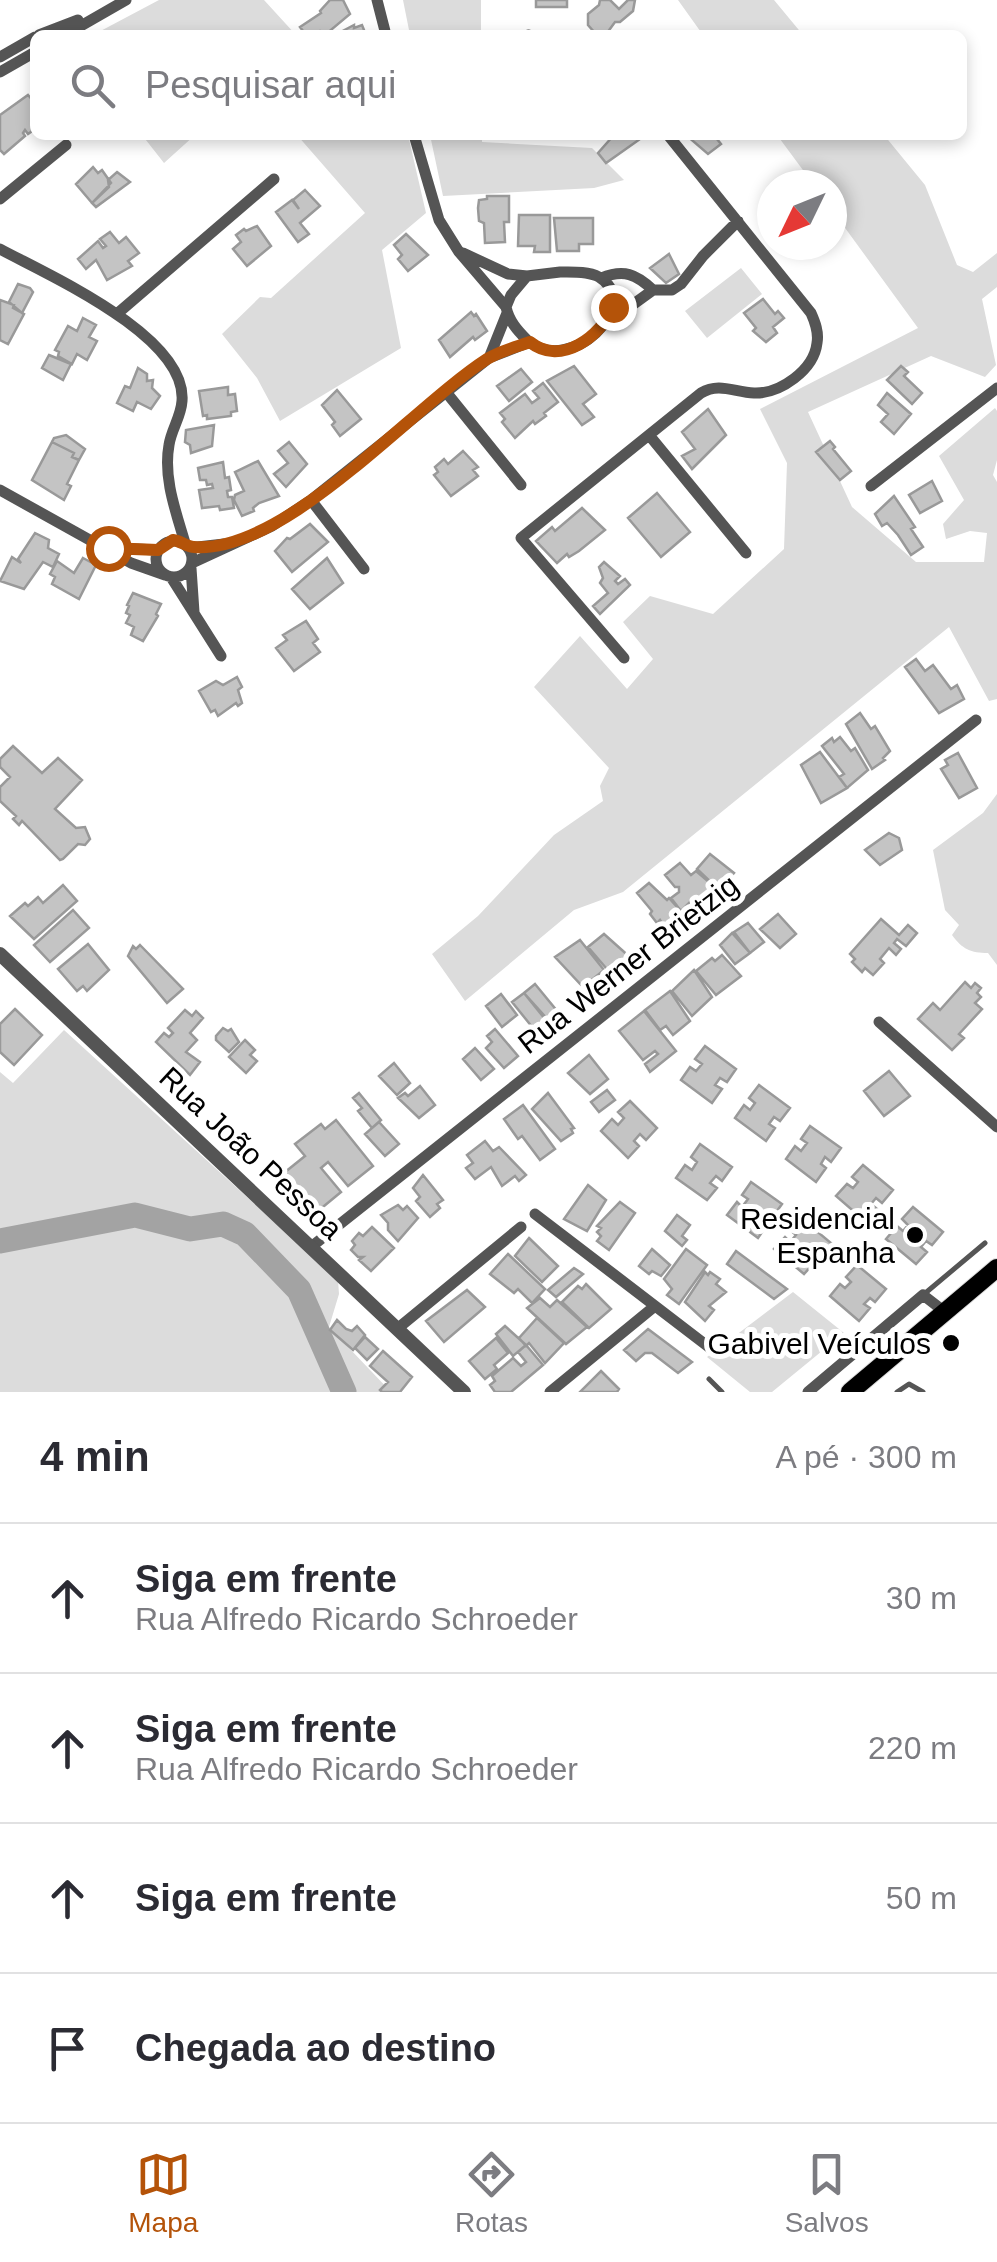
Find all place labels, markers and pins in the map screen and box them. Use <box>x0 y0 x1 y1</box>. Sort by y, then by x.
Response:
place label: Residencial Espanha <box>740 1202 895 1269</box>
marker: Residencial Espanha <box>904 1224 926 1246</box>
place label: Gabivel Veículos <box>708 1327 931 1360</box>
marker: Gabivel Veículos <box>940 1332 962 1354</box>

